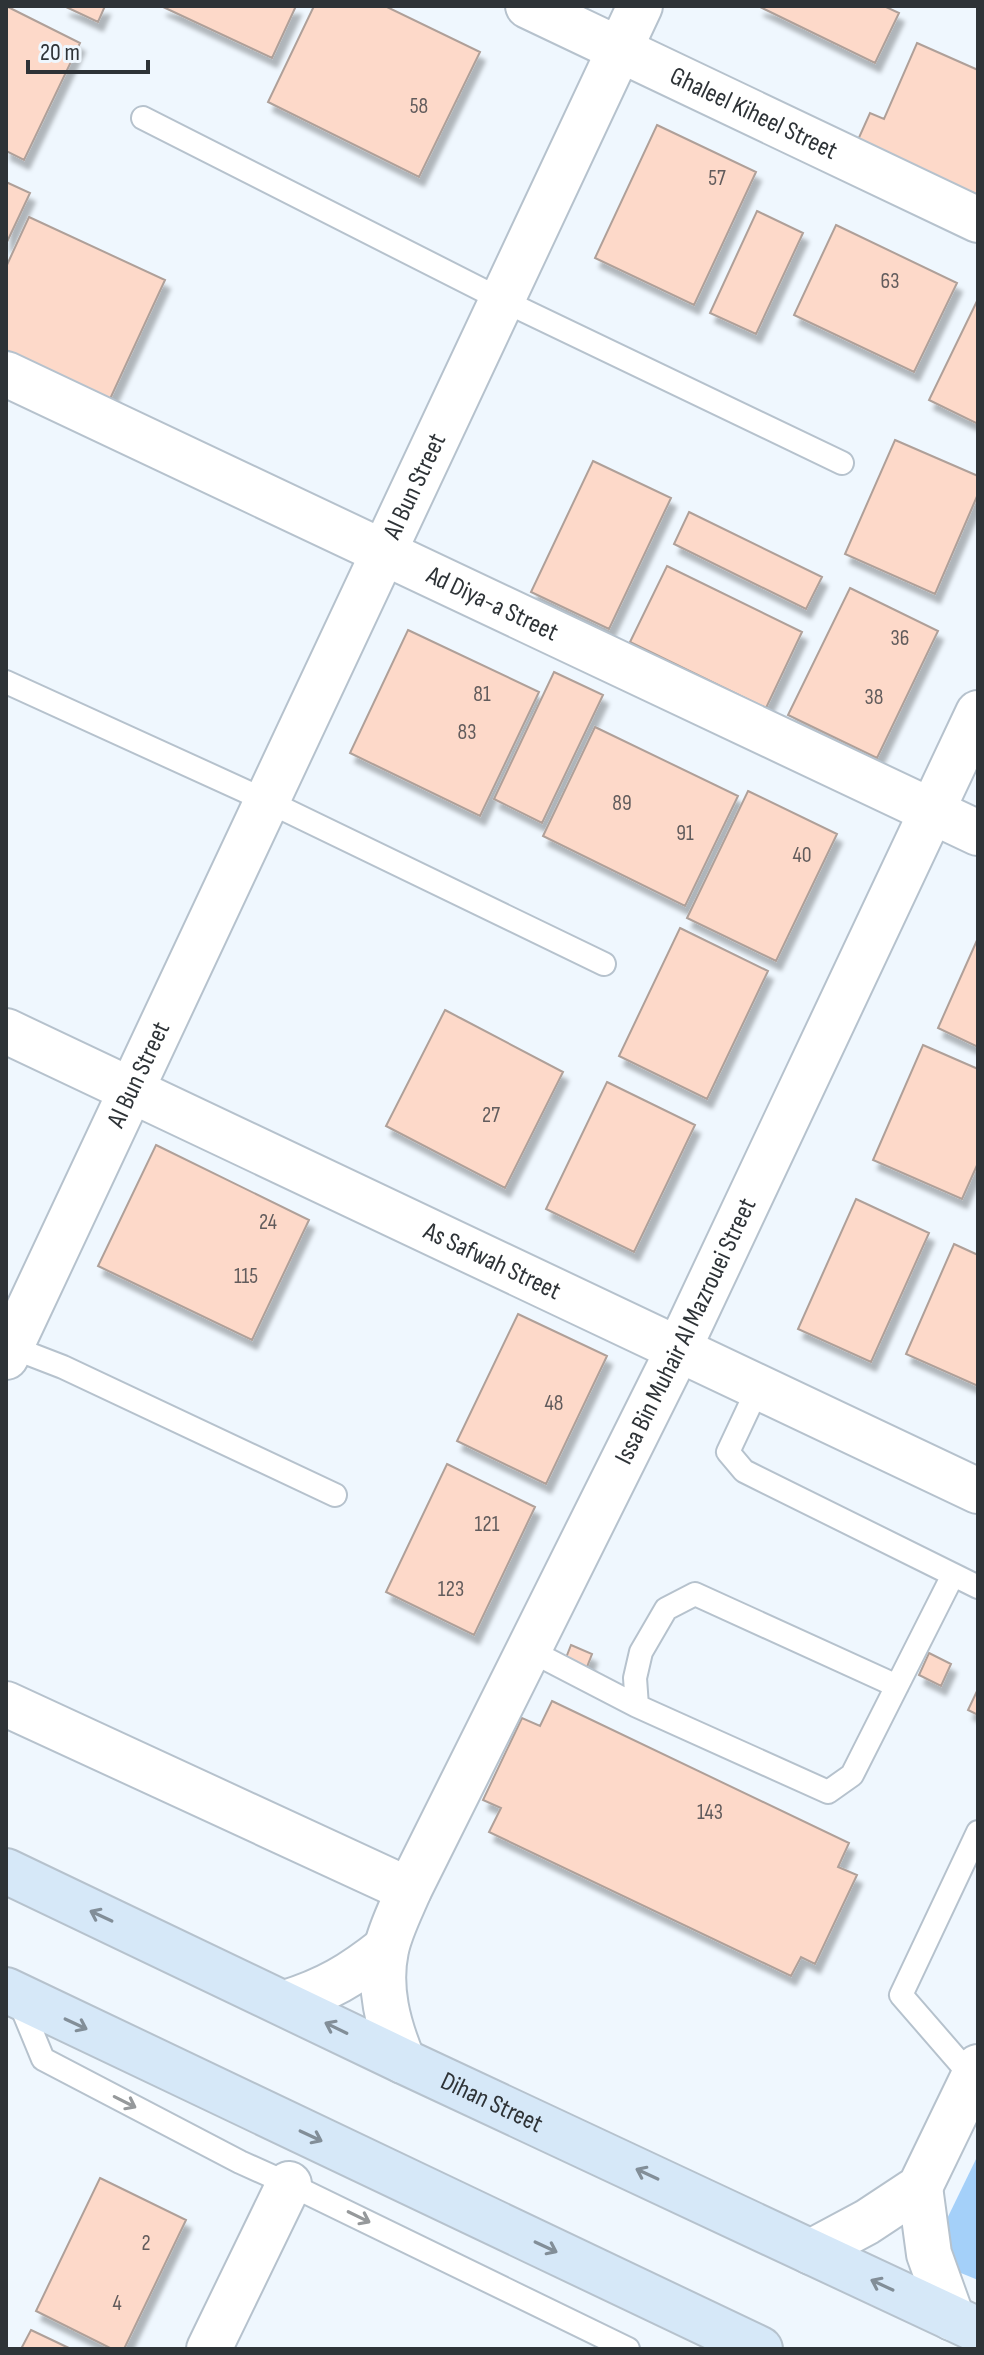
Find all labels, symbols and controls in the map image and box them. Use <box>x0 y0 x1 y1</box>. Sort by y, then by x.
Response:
scale bar <box>28 24 148 74</box>
text: 20 m <box>40 38 80 67</box>
street label: Ghaleel Kiheel Street <box>665 60 842 166</box>
house number: 58 <box>410 93 428 120</box>
house number: 57 <box>708 165 726 192</box>
house number: 63 <box>881 268 899 295</box>
street label: Al Bun Street <box>376 428 453 545</box>
street label: Ad Diya-a Street <box>421 559 563 648</box>
house number: 36 <box>891 625 909 652</box>
house number: 81 <box>473 681 491 708</box>
house number: 38 <box>865 684 883 711</box>
house number: 83 <box>458 719 476 746</box>
house number: 89 <box>612 790 632 817</box>
house number: 91 <box>676 820 694 847</box>
house number: 40 <box>792 842 812 869</box>
street label: Al Bun Street <box>100 1017 177 1133</box>
house number: 27 <box>482 1102 500 1129</box>
street label: Issa Bin Muhair Al Mazrouei Street <box>608 1193 763 1469</box>
house number: 24 <box>259 1209 277 1236</box>
street label: As Safwah Street <box>418 1215 566 1307</box>
house number: 115 <box>234 1263 258 1290</box>
house number: 48 <box>545 1390 563 1417</box>
house number: 121 <box>475 1511 500 1538</box>
house number: 123 <box>438 1576 464 1603</box>
house number: 143 <box>697 1799 723 1826</box>
one-way arrow <box>89 1908 113 1923</box>
one-way arrow <box>64 2017 88 2032</box>
one-way arrow <box>324 2020 348 2035</box>
street label: Dihan Street <box>436 2065 548 2140</box>
one-way arrow <box>113 2095 137 2111</box>
one-way arrow <box>299 2129 323 2144</box>
one-way arrow <box>635 2166 659 2181</box>
one-way arrow <box>346 2210 370 2225</box>
house number: 2 <box>141 2230 151 2257</box>
one-way arrow <box>534 2240 558 2255</box>
one-way arrow <box>870 2277 894 2292</box>
house number: 4 <box>112 2290 122 2317</box>

